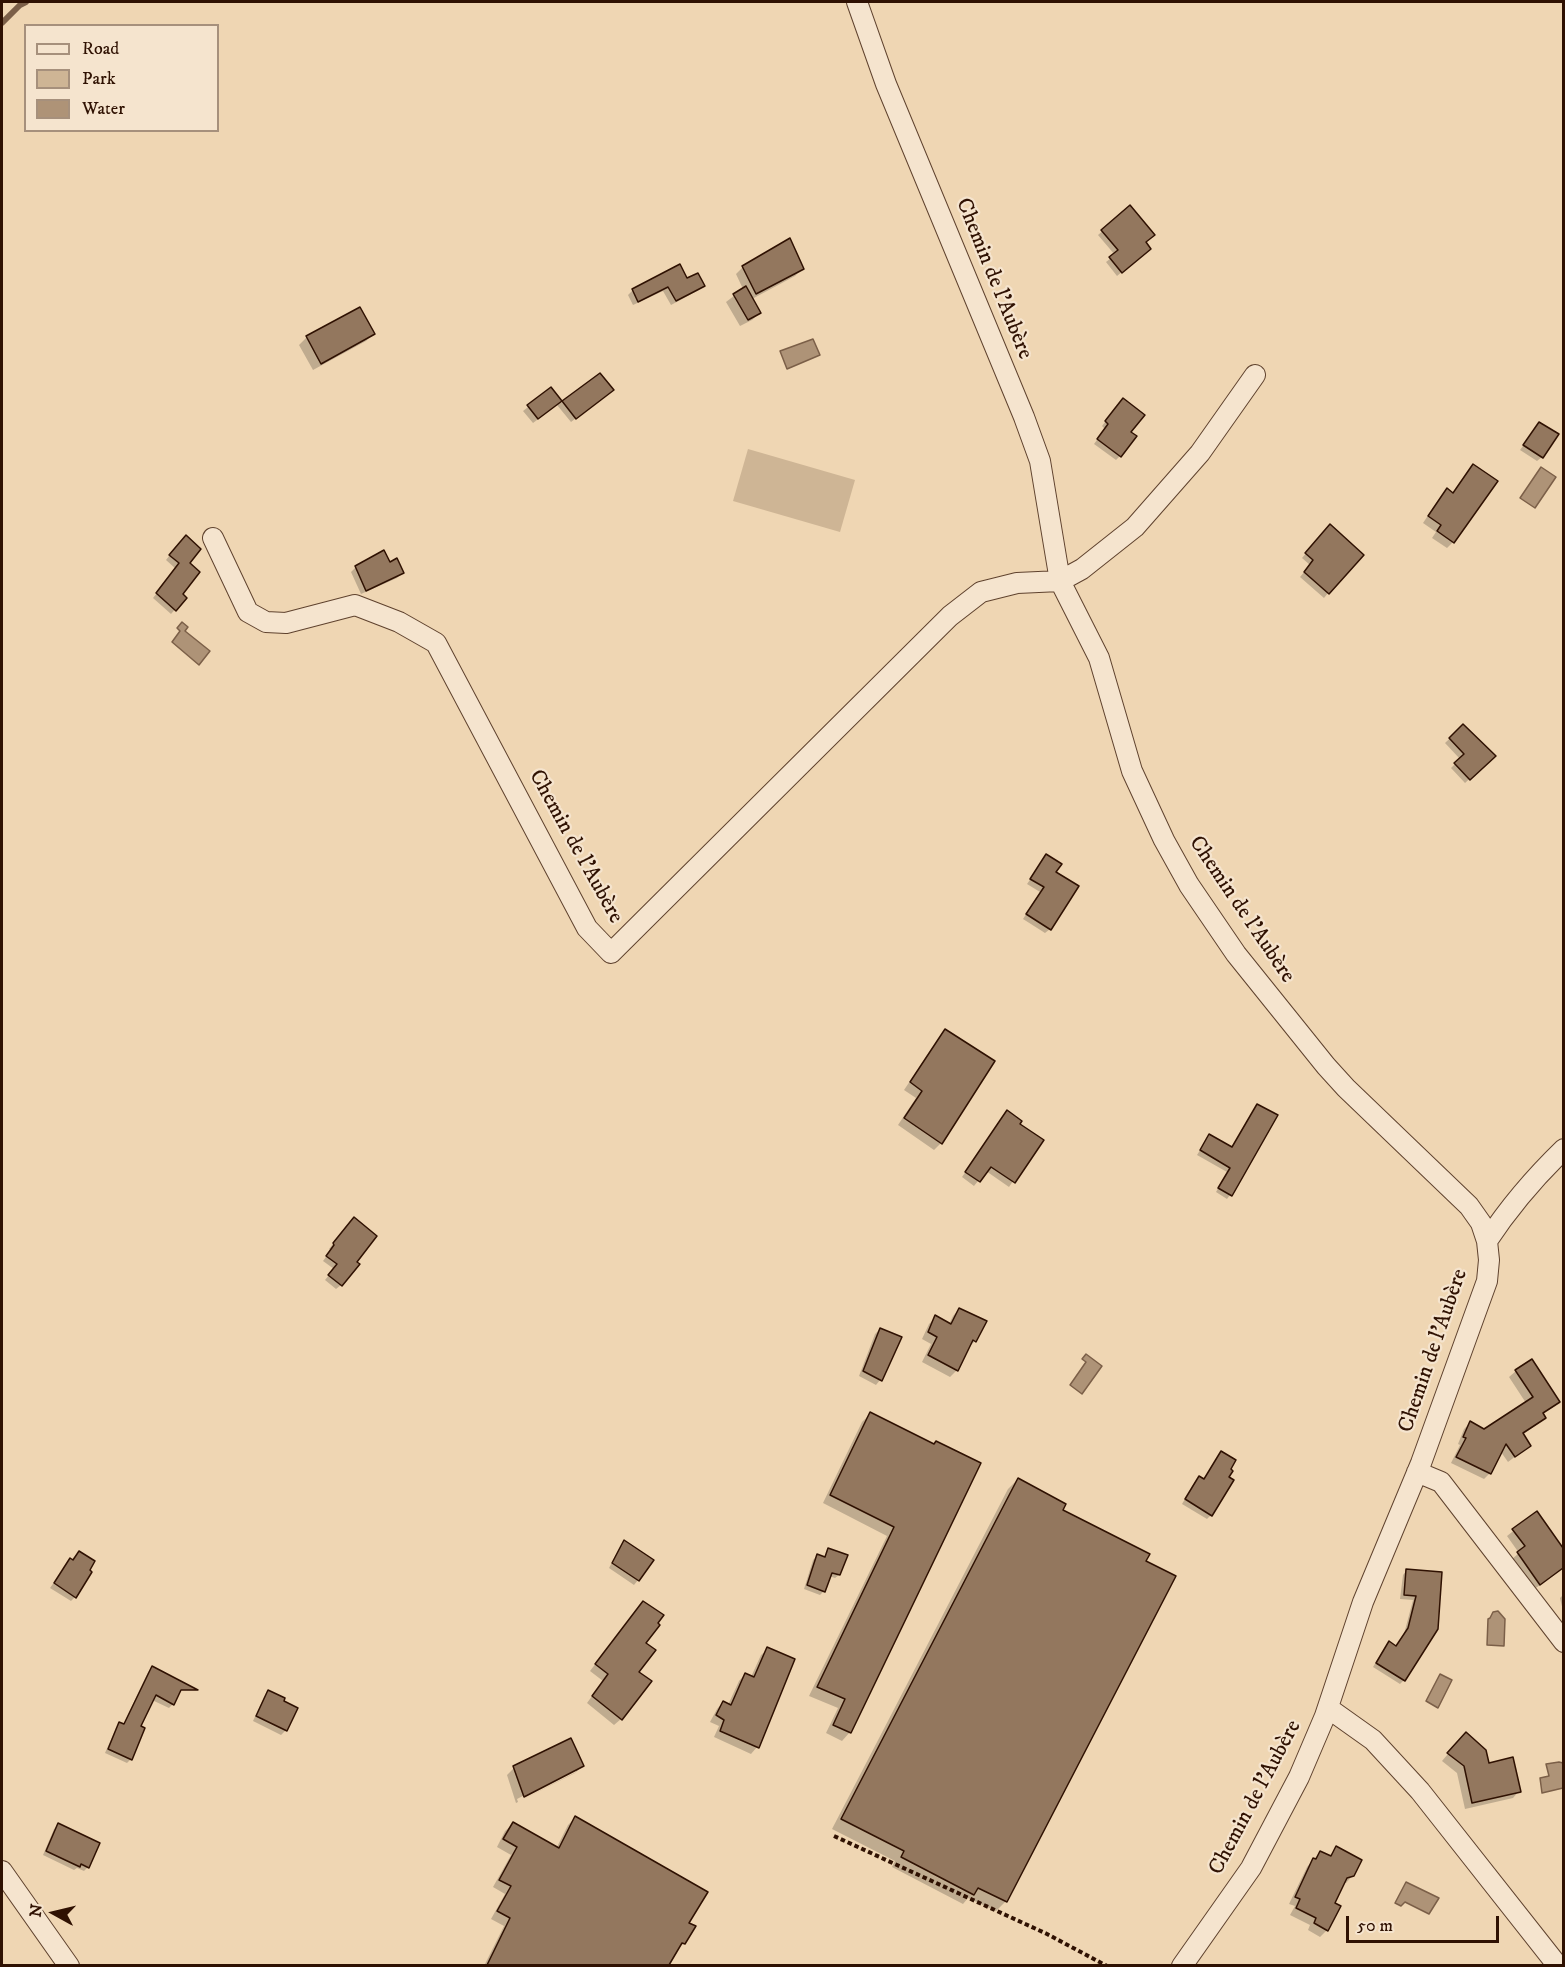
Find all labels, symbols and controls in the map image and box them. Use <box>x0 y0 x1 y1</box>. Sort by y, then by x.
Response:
legend <box>24 24 219 132</box>
text: Road <box>82 38 119 60</box>
text: Park <box>82 68 116 90</box>
text: Water <box>82 98 125 120</box>
street label: Chemin de l'Aubère <box>949 195 1037 363</box>
street label: Chemin de l'Aubère <box>522 766 628 928</box>
street label: Chemin de l'Aubère <box>1182 832 1300 988</box>
street label: Chemin de l'Aubère <box>1394 1266 1474 1436</box>
street label: Chemin de l'Aubère <box>1204 1716 1308 1880</box>
north arrow <box>24 1883 84 1943</box>
text: N <box>25 1903 47 1918</box>
scale bar <box>1349 1904 1502 1942</box>
text: 50 m <box>1357 1915 1393 1937</box>

